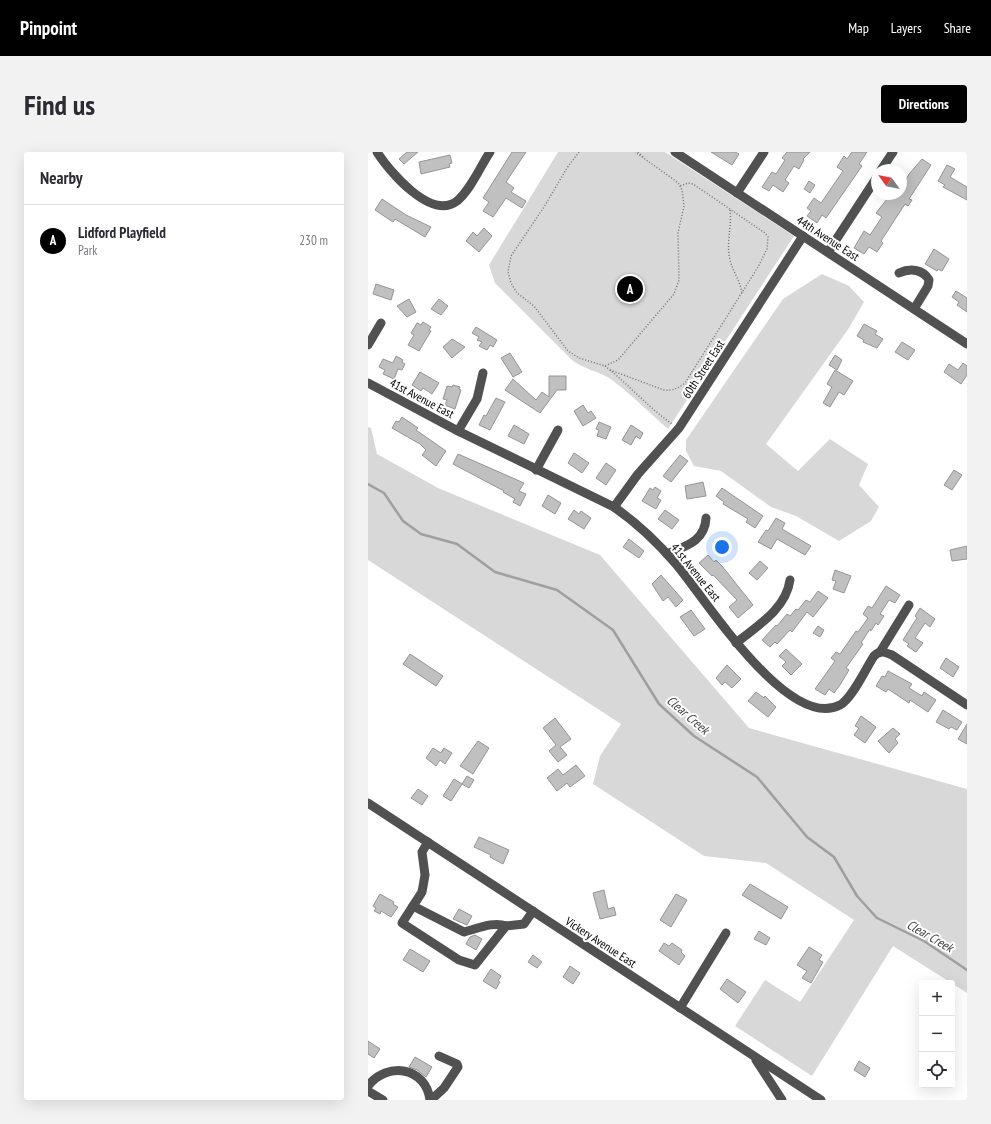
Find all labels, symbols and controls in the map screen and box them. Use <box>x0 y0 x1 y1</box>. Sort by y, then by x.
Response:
text: Pinpoint <box>20 16 77 40</box>
text: Map <box>848 19 869 37</box>
text: Layers <box>891 19 922 37</box>
text: Share <box>944 19 971 37</box>
button: Directions <box>881 85 967 123</box>
text: Find us <box>24 86 95 123</box>
north arrow <box>871 164 907 200</box>
text: Nearby <box>40 167 83 189</box>
street label: 44th Avenue East <box>794 212 863 264</box>
text: Lidford Playfield <box>78 223 166 242</box>
text: A <box>50 232 56 249</box>
text: 230 m <box>299 232 328 249</box>
text: Park <box>78 242 97 259</box>
pin: A <box>617 274 643 304</box>
street label: 60th Street East <box>679 336 728 401</box>
street label: 41st Avenue East <box>387 375 457 422</box>
your location <box>712 537 732 557</box>
street label: 41st Avenue East <box>668 540 724 605</box>
water label: Clear Creek <box>663 692 714 739</box>
street label: Vickery Avenue East <box>562 913 640 971</box>
water label: Clear Creek <box>904 916 958 957</box>
map controls <box>919 980 955 1088</box>
button: + <box>919 980 955 1016</box>
button: − <box>919 1016 955 1052</box>
button: locate <box>919 1052 955 1088</box>

